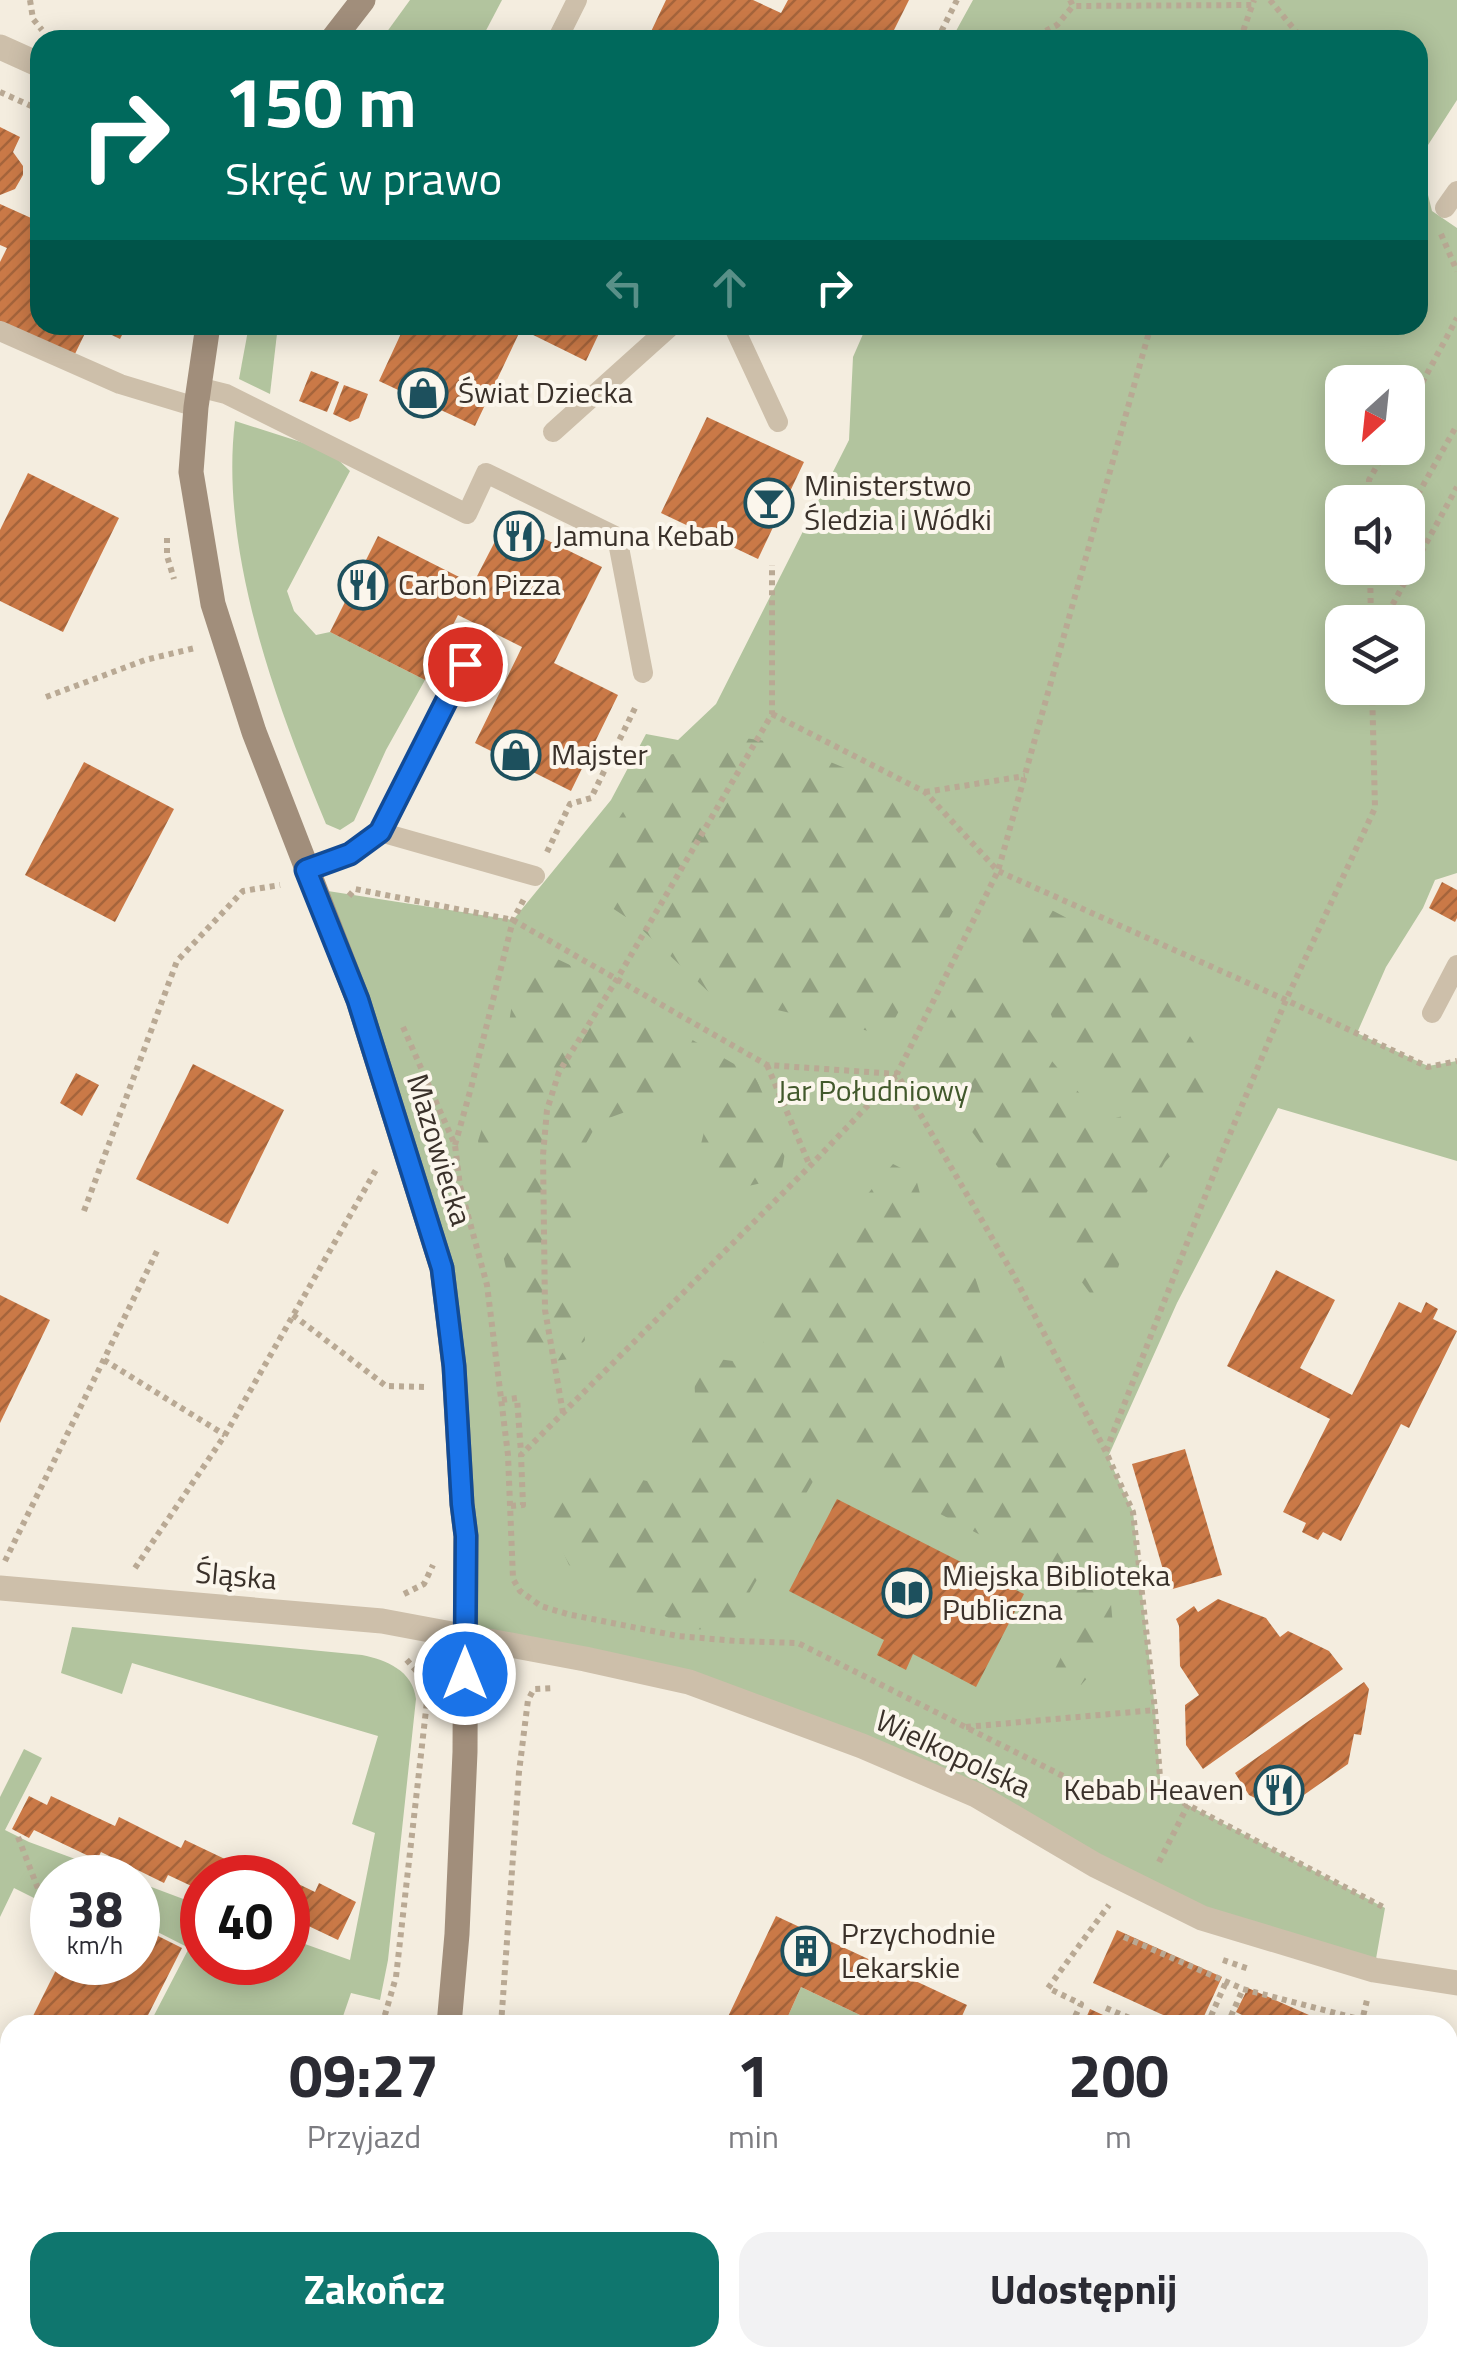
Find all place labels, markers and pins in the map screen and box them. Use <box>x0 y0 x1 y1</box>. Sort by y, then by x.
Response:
shop icon: Świat Dziecka <box>397 367 449 419</box>
place label: Świat Dziecka <box>458 369 633 415</box>
place label: Ministerstwo Śledzia i Wódki <box>804 462 992 542</box>
bar icon: Ministerstwo Śledzia i Wódki <box>743 477 795 529</box>
restaurant icon: Jamuna Kebab <box>493 510 545 562</box>
place label: Jamuna Kebab <box>554 512 735 558</box>
restaurant icon: Carbon Pizza <box>337 559 389 611</box>
place label: Carbon Pizza <box>398 561 561 607</box>
pin <box>423 622 508 707</box>
shop icon: Majster <box>490 729 542 781</box>
place label: Majster <box>551 731 648 777</box>
place label: Miejska Biblioteka Publiczna <box>942 1552 1170 1632</box>
library icon: Miejska Biblioteka Publiczna <box>881 1567 933 1619</box>
restaurant icon: Kebab Heaven <box>1253 1764 1305 1816</box>
place label: Kebab Heaven <box>1063 1766 1244 1812</box>
place label: Przychodnie Lekarskie <box>841 1910 996 1990</box>
building icon: Przychodnie Lekarskie <box>780 1925 832 1977</box>

